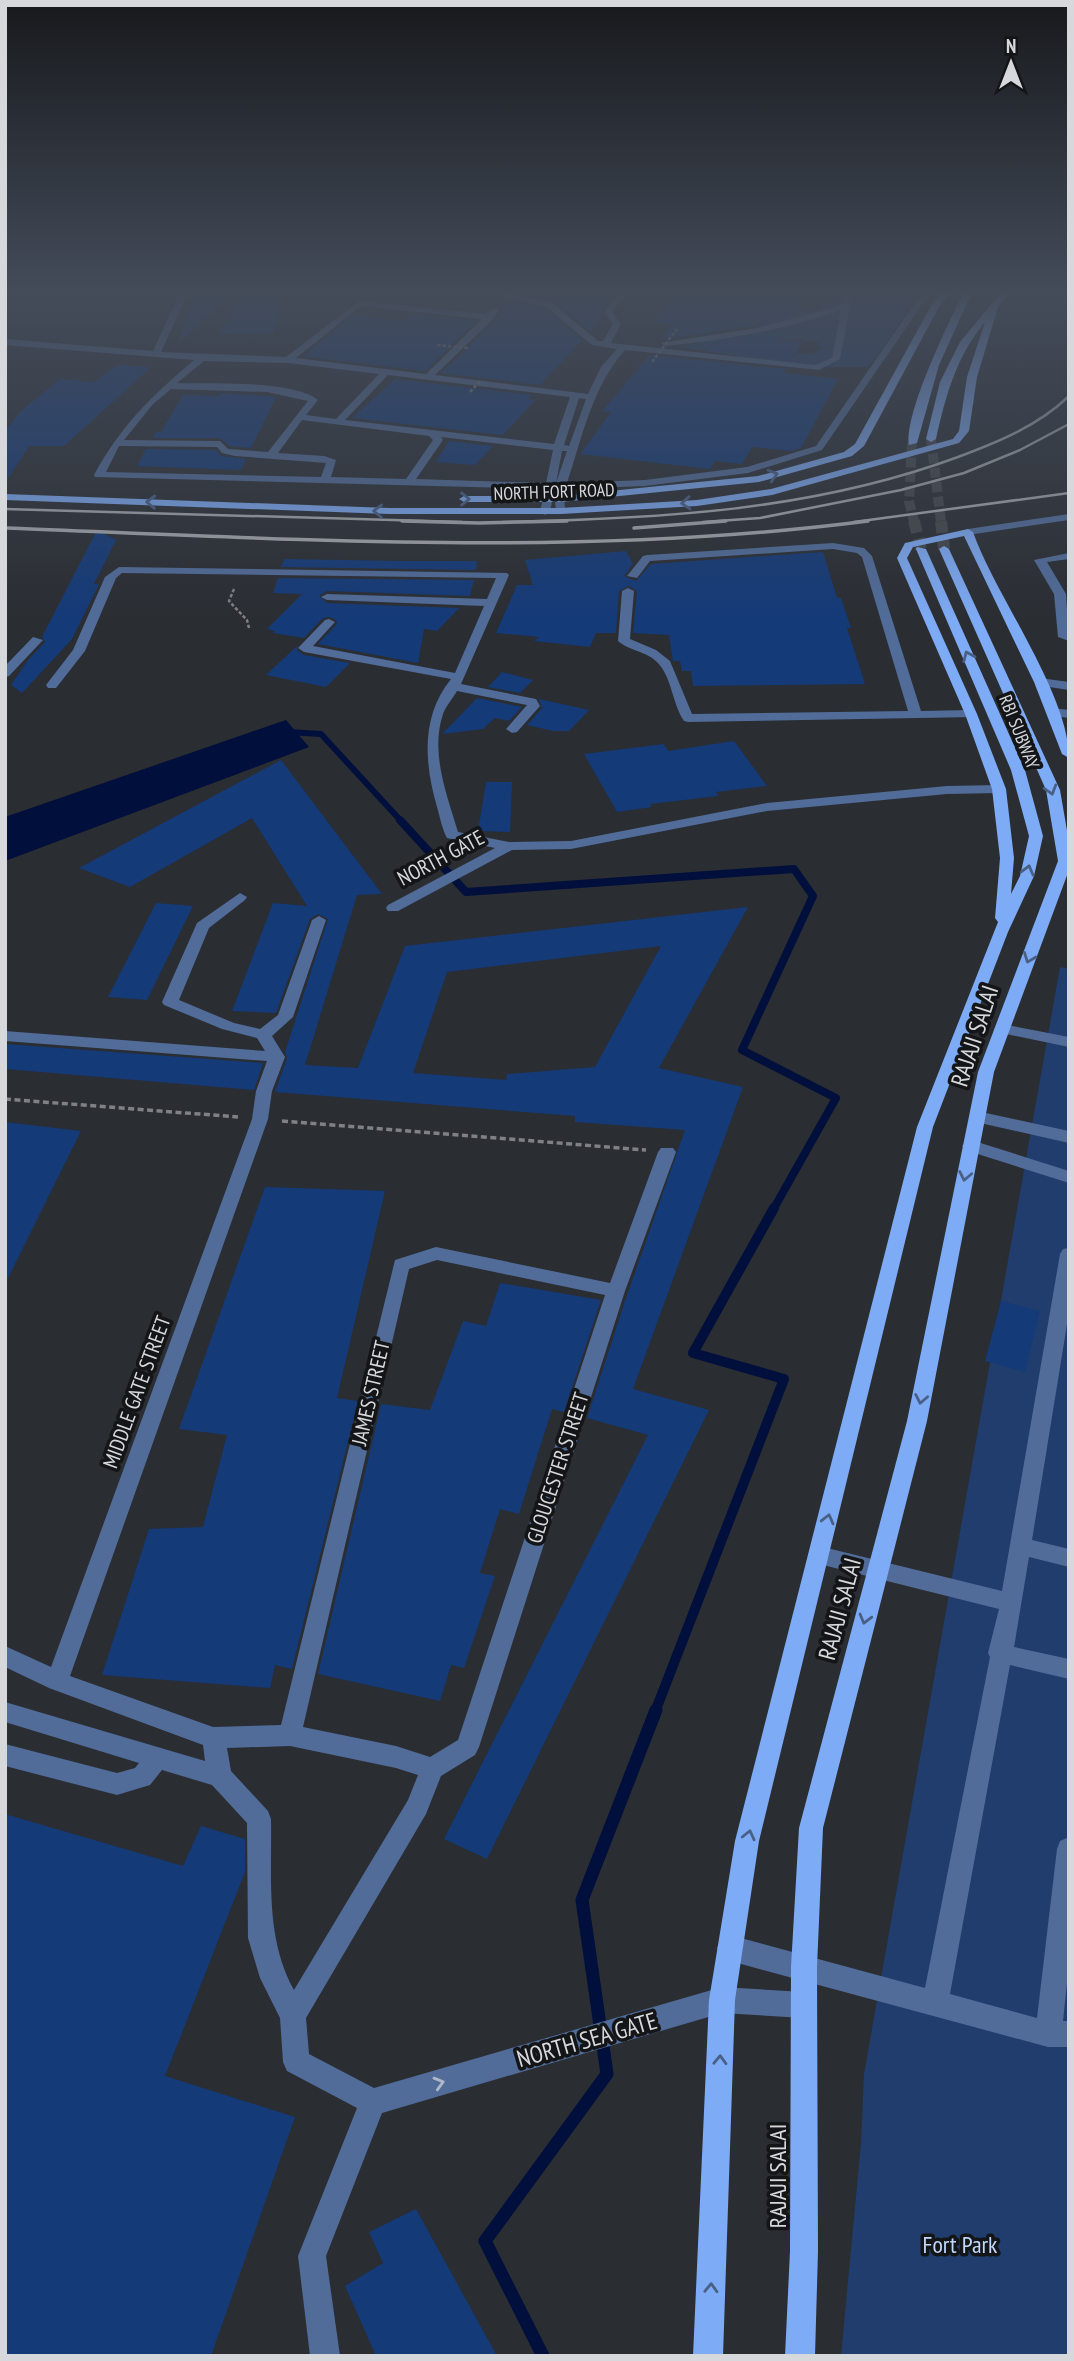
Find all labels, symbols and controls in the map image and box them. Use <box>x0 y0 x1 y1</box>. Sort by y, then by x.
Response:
north arrow <box>976 28 1046 98</box>
text: N <box>1006 34 1016 58</box>
one-way arrow <box>767 469 779 483</box>
street label: NORTH FORT ROAD <box>493 478 615 505</box>
one-way arrow <box>461 491 471 507</box>
one-way arrow <box>145 495 156 510</box>
one-way arrow <box>680 495 691 510</box>
one-way arrow <box>373 503 384 518</box>
one-way arrow <box>962 651 976 663</box>
street label: RBI SUBWAY <box>994 691 1045 773</box>
one-way arrow <box>1043 784 1058 796</box>
street label: NORTH GATE <box>393 823 489 892</box>
one-way arrow <box>1020 864 1034 876</box>
one-way arrow <box>1024 952 1038 964</box>
street label: RAJAJI SALAI <box>944 981 1005 1090</box>
one-way arrow <box>959 1170 974 1182</box>
street label: MIDDLE GATE STREET <box>96 1311 177 1472</box>
street label: JAMES STREET <box>345 1337 396 1449</box>
street label: GLOUCESTER STREET <box>520 1389 595 1547</box>
one-way arrow <box>914 1393 929 1405</box>
one-way arrow <box>820 1513 834 1525</box>
street label: RAJAJI SALAI <box>811 1554 868 1663</box>
one-way arrow <box>859 1613 873 1625</box>
one-way arrow <box>741 1829 756 1841</box>
street label: NORTH SEA GATE <box>513 2005 660 2074</box>
one-way arrow <box>712 2054 727 2065</box>
one-way arrow <box>432 2077 444 2092</box>
street label: RAJAJI SALAI <box>762 2124 793 2228</box>
park label: Fort Park <box>923 2229 998 2260</box>
one-way arrow <box>703 2282 718 2293</box>

